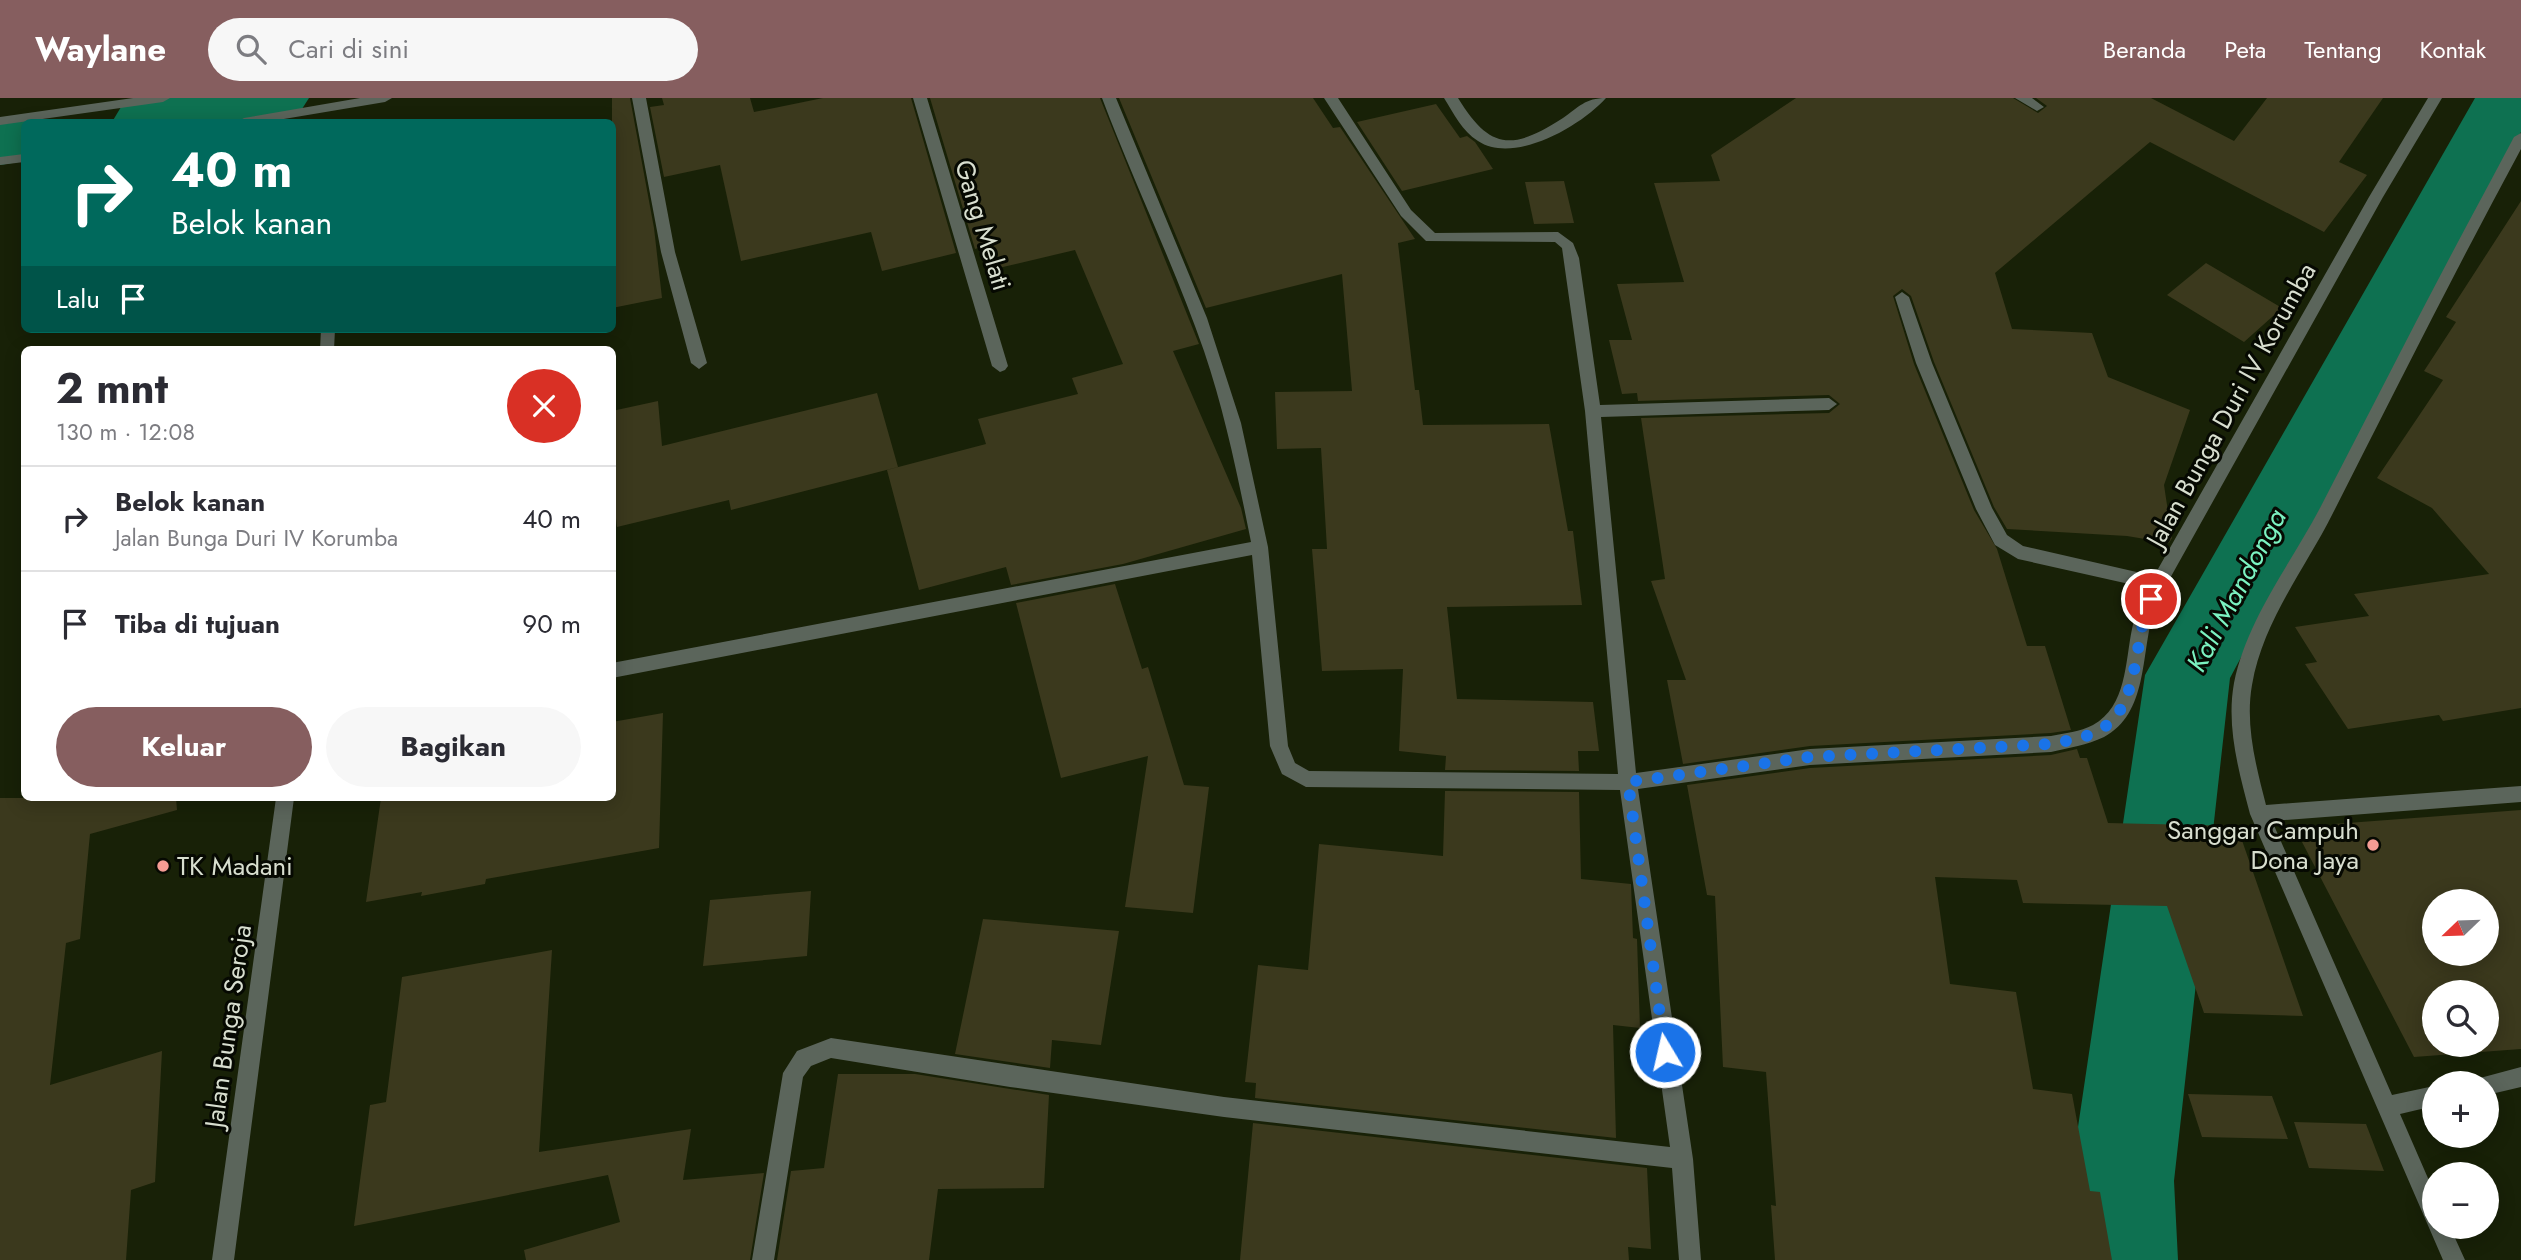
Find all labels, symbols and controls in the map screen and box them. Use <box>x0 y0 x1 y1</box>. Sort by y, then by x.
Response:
search box <box>208 18 698 81</box>
text: Waylane <box>35 26 166 73</box>
icon: search <box>232 30 270 68</box>
text: Cari di sini <box>288 30 409 68</box>
text: Beranda <box>2103 32 2186 67</box>
text: Peta <box>2224 32 2266 67</box>
text: Tentang <box>2304 32 2382 67</box>
text: Kontak <box>2420 32 2486 67</box>
text: 40 m <box>171 135 293 205</box>
icon: right <box>56 147 147 238</box>
street label: Gang Melati <box>945 155 1021 295</box>
text: Belok kanan <box>171 200 332 246</box>
street label: Jalan Bunga Duri IV Korumba <box>2135 256 2325 557</box>
text: Lalu <box>56 280 100 318</box>
icon: arrive <box>114 280 152 318</box>
text: 2 mnt <box>56 358 168 419</box>
button: close <box>507 369 581 443</box>
text: 130 m · 12:08 <box>56 415 195 449</box>
text: Belok kanan <box>115 483 265 521</box>
icon: right <box>56 500 94 538</box>
text: 40 m <box>522 500 581 538</box>
water label: Kali Mandonga <box>2176 501 2297 679</box>
text: Jalan Bunga Duri IV Korumba <box>115 521 398 555</box>
pin <box>2121 569 2181 629</box>
icon: arrive <box>2132 580 2170 618</box>
icon: arrive <box>56 605 94 643</box>
text: Tiba di tujuan <box>115 605 280 643</box>
text: 90 m <box>522 605 581 643</box>
button: Keluar <box>56 707 312 787</box>
button: Bagikan <box>326 707 581 787</box>
place label: Sanggar Campuh Dona Jaya <box>2167 811 2359 879</box>
marker: Sanggar Campuh Dona Jaya <box>2365 837 2381 853</box>
place label: TK Madani <box>177 847 293 885</box>
marker: TK Madani <box>155 858 171 874</box>
north arrow <box>2422 889 2499 966</box>
map controls <box>2422 889 2499 1239</box>
street label: Jalan Bunga Seroja <box>195 922 261 1133</box>
button: search <box>2422 980 2499 1057</box>
position arrow <box>1628 1015 1702 1089</box>
button: + <box>2422 1071 2499 1148</box>
button: − <box>2422 1162 2499 1239</box>

